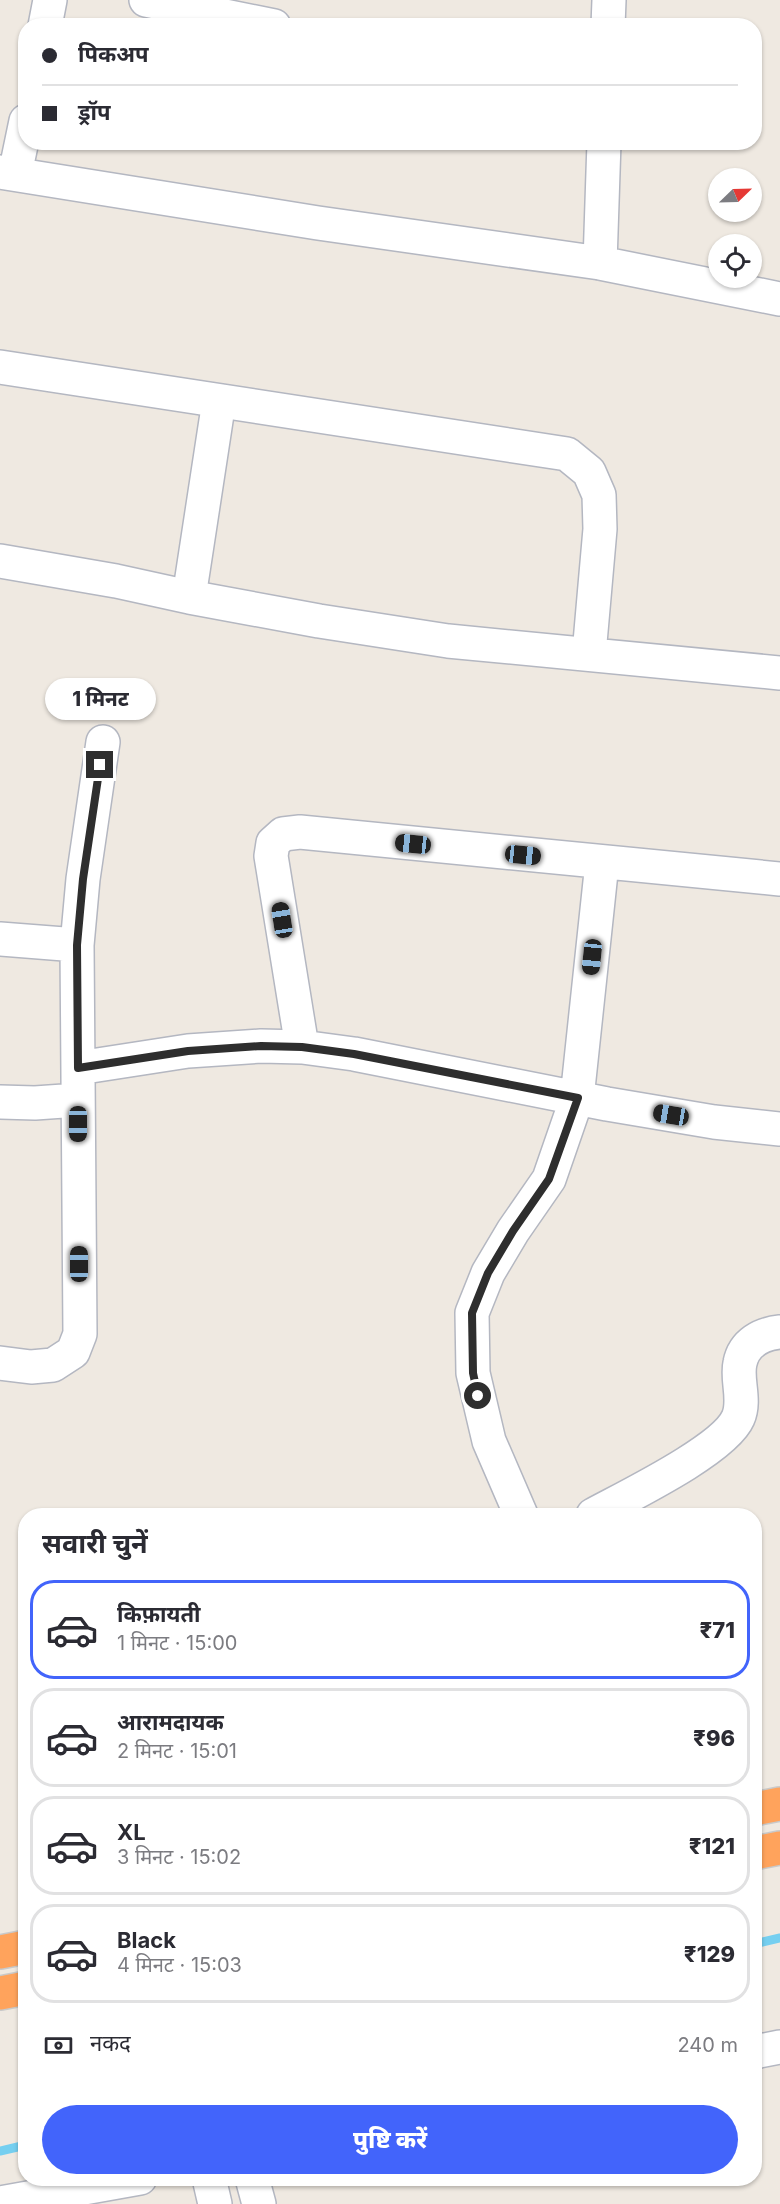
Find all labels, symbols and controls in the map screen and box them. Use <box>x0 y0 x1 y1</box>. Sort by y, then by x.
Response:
text: पिकअप <box>78 41 149 67</box>
text: ड्रॉप <box>78 99 111 125</box>
north arrow <box>708 168 762 222</box>
map controls <box>708 168 762 288</box>
button: locate <box>708 234 762 288</box>
callout: 1 मिनट <box>45 678 156 720</box>
text: 1 मिनट <box>72 687 129 711</box>
route end <box>86 751 113 778</box>
car <box>394 833 432 855</box>
car <box>504 844 542 866</box>
car <box>270 901 294 939</box>
car <box>581 938 603 976</box>
car <box>652 1103 690 1127</box>
car <box>69 1106 87 1142</box>
car <box>70 1246 88 1282</box>
route start <box>464 1382 491 1409</box>
text: सवारी चुनें <box>42 1527 148 1560</box>
text: किफ़ायती <box>117 1601 201 1627</box>
icon: car <box>45 1603 99 1657</box>
text: ₹71 <box>700 1617 735 1643</box>
text: 1 मिनट · 15:00 <box>117 1631 237 1655</box>
text: आरामदायक <box>117 1709 224 1735</box>
icon: car <box>45 1711 99 1765</box>
text: ₹96 <box>693 1725 735 1751</box>
text: 2 मिनट · 15:01 <box>117 1739 237 1763</box>
icon: car <box>45 1819 99 1873</box>
text: XL <box>117 1819 146 1845</box>
text: ₹121 <box>689 1833 735 1859</box>
text: 3 मिनट · 15:02 <box>117 1845 241 1869</box>
icon: car <box>45 1927 99 1981</box>
text: Black <box>117 1927 176 1953</box>
text: ₹129 <box>684 1941 735 1967</box>
text: 4 मिनट · 15:03 <box>117 1953 242 1977</box>
icon: cash <box>42 2029 75 2062</box>
text: नकद <box>90 2030 131 2056</box>
text: 240 m <box>677 2033 738 2057</box>
button: पुष्टि करें <box>42 2105 738 2174</box>

